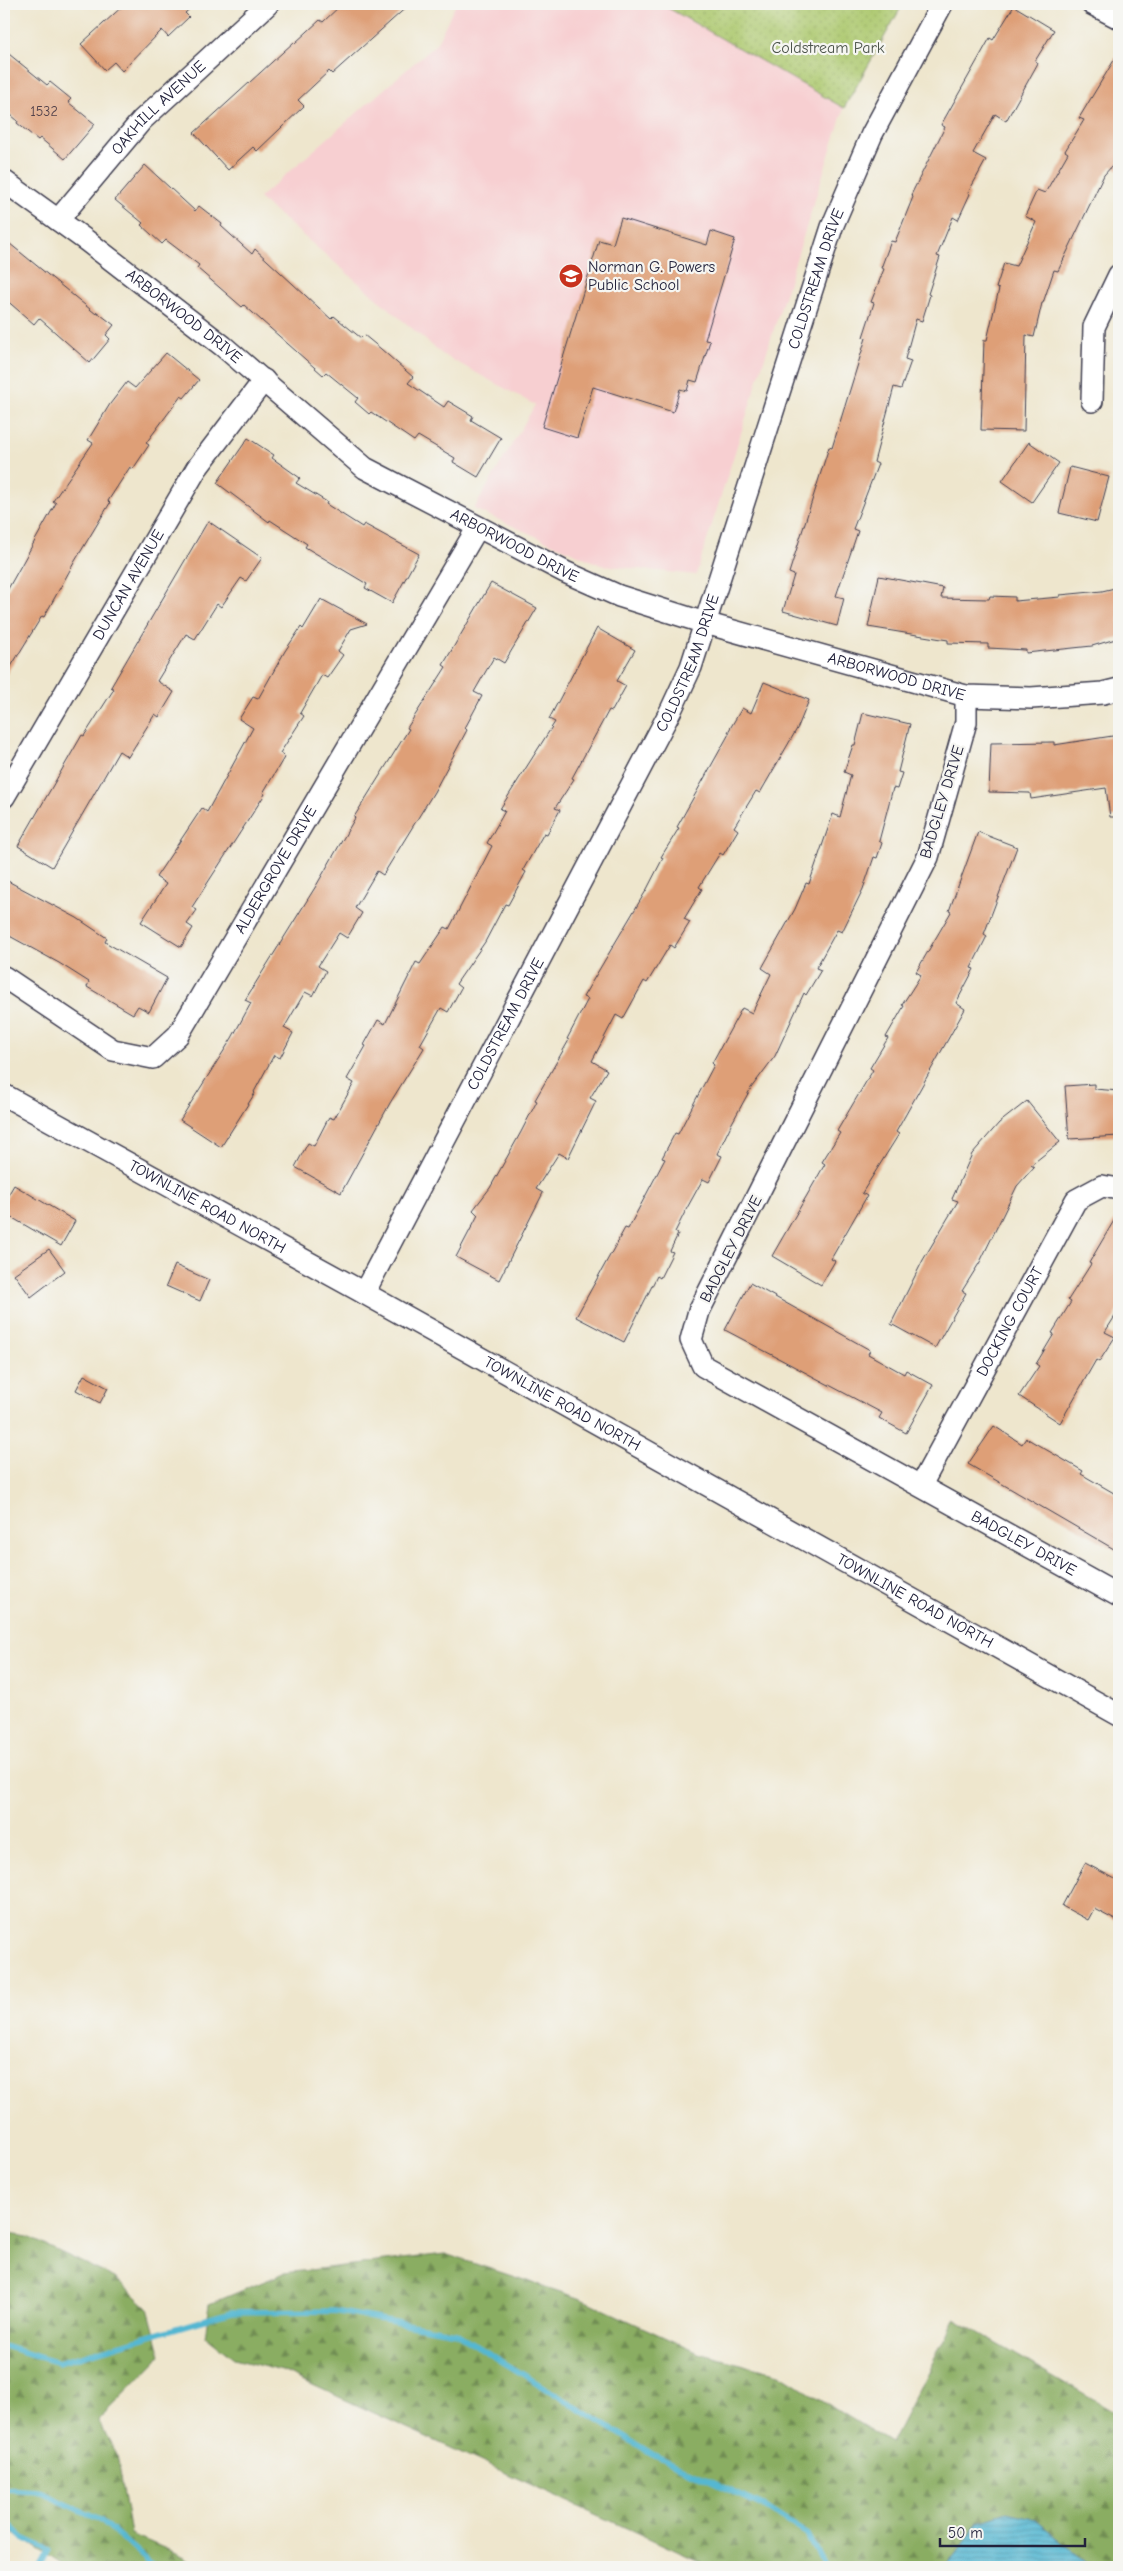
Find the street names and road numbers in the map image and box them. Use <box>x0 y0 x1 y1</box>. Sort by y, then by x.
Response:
street label: OAKHILL AVENUE <box>108 57 210 158</box>
street label: COLDSTREAM DRIVE <box>784 206 848 351</box>
street label: ARBORWOOD DRIVE <box>122 265 246 367</box>
street label: ARBORWOOD DRIVE <box>447 505 582 586</box>
street label: DUNCAN AVENUE <box>89 526 168 643</box>
street label: COLDSTREAM DRIVE <box>652 591 723 735</box>
street label: ARBORWOOD DRIVE <box>826 649 968 704</box>
street label: BADGLEY DRIVE <box>916 743 968 861</box>
street label: ALDERGROVE DRIVE <box>231 802 321 937</box>
street label: COLDSTREAM DRIVE <box>463 955 548 1093</box>
street label: TOWNLINE ROAD NORTH <box>126 1156 289 1257</box>
street label: BADGLEY DRIVE <box>696 1192 766 1305</box>
street label: DOCKING COURT <box>973 1263 1047 1379</box>
street label: TOWNLINE ROAD NORTH <box>481 1353 644 1455</box>
street label: BADGLEY DRIVE <box>968 1507 1080 1580</box>
street label: TOWNLINE ROAD NORTH <box>833 1550 996 1652</box>

